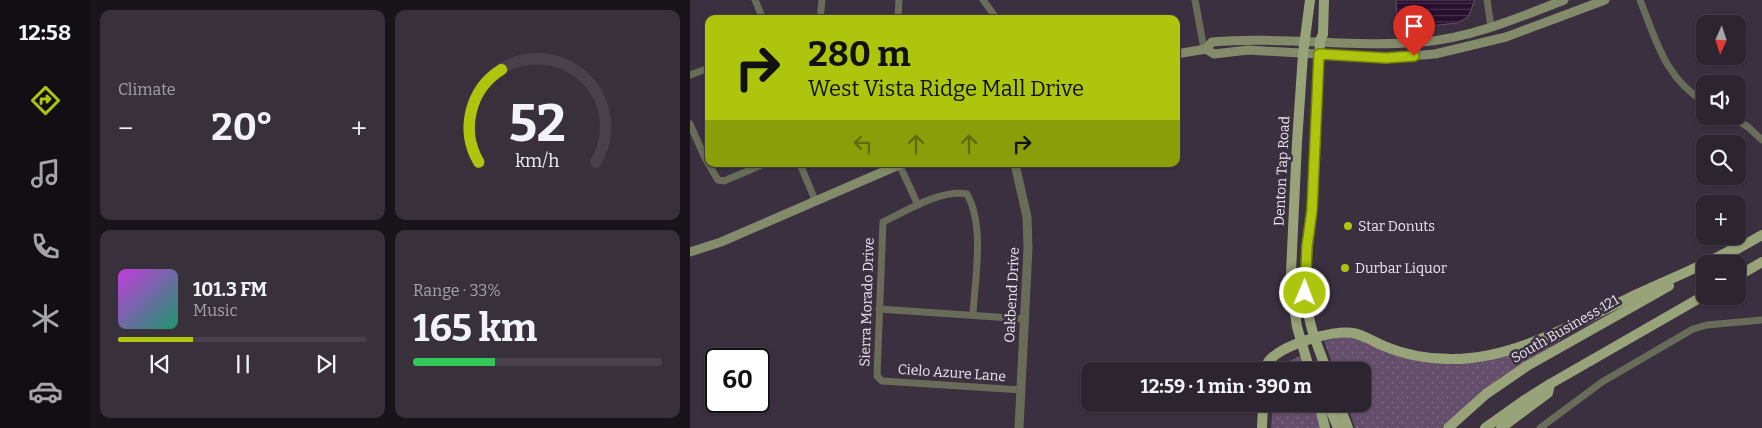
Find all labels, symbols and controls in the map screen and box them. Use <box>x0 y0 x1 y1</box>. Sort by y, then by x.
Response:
pin <box>1393 5 1435 56</box>
icon: arrive <box>1400 12 1428 40</box>
north arrow <box>1696 15 1746 65</box>
map controls <box>1696 15 1746 305</box>
text: 12:58 <box>19 19 71 46</box>
text: 280 m <box>808 33 911 75</box>
icon: right <box>725 35 790 100</box>
text: West Vista Ridge Mall Drive <box>808 75 1084 102</box>
button: sound <box>1696 75 1746 125</box>
text: Climate <box>118 80 176 99</box>
icon: directions <box>28 83 63 118</box>
text: 52 <box>509 92 566 155</box>
text: 20° <box>211 104 273 150</box>
text: − <box>118 112 133 145</box>
text: + <box>351 112 367 145</box>
street label: Denton Tap Road <box>1271 116 1293 226</box>
icon: left <box>849 130 877 158</box>
icon: ahead <box>902 130 930 158</box>
icon: ahead <box>955 130 983 158</box>
icon: right <box>1008 130 1036 158</box>
button: search <box>1696 135 1746 185</box>
text: km/h <box>515 150 560 172</box>
icon: music <box>28 156 63 191</box>
button: + <box>1696 195 1746 245</box>
place label: Star Donuts <box>1358 218 1435 235</box>
marker: Star Donuts <box>1342 220 1354 232</box>
icon: phone <box>28 229 63 264</box>
street label: Sierra Morado Drive <box>856 237 878 367</box>
street label: Oakbend Drive <box>1001 247 1023 343</box>
button: − <box>1696 255 1746 305</box>
place label: Durbar Liquor <box>1355 260 1447 277</box>
marker: Durbar Liquor <box>1339 262 1351 274</box>
position arrow <box>1278 266 1330 318</box>
text: 101.3 FM <box>193 278 267 301</box>
text: Range · 33% <box>413 281 501 300</box>
street label: South Business 121 <box>1508 291 1622 367</box>
icon: climate <box>28 301 63 336</box>
text: Music <box>193 301 238 320</box>
text: 165 km <box>413 305 537 351</box>
speed limit sign: 60 <box>705 348 770 413</box>
icon: previous <box>146 350 174 378</box>
icon: pause <box>229 350 257 378</box>
icon: next <box>312 350 340 378</box>
street label: Cielo Azure Lane <box>897 361 1007 385</box>
icon: car <box>28 374 63 409</box>
text: 12:59 · 1 min · 390 m <box>1140 375 1312 398</box>

